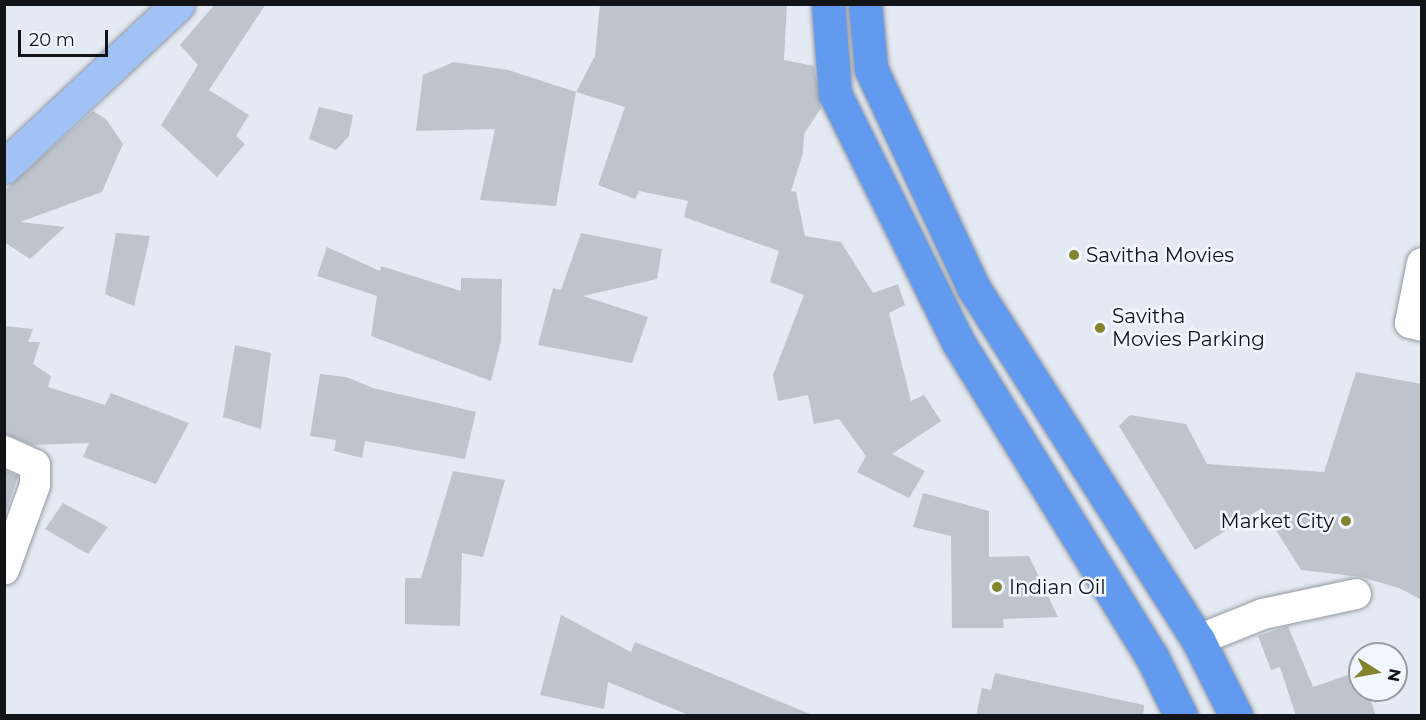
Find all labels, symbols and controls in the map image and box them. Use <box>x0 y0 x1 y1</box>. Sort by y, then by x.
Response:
scale bar <box>21 18 111 56</box>
text: 20 m <box>29 29 75 51</box>
place label: Savitha Movies <box>1086 243 1234 267</box>
marker: Savitha Movies <box>1067 248 1081 262</box>
place label: Savitha Movies Parking <box>1112 304 1265 351</box>
marker: Savitha Movies Parking <box>1093 321 1107 335</box>
place label: Market City <box>1221 509 1334 533</box>
marker: Market City <box>1339 514 1353 528</box>
place label: Indian Oil <box>1009 575 1106 599</box>
marker: Indian Oil <box>990 580 1004 594</box>
north arrow <box>1348 642 1408 702</box>
text: N <box>1384 667 1405 683</box>

